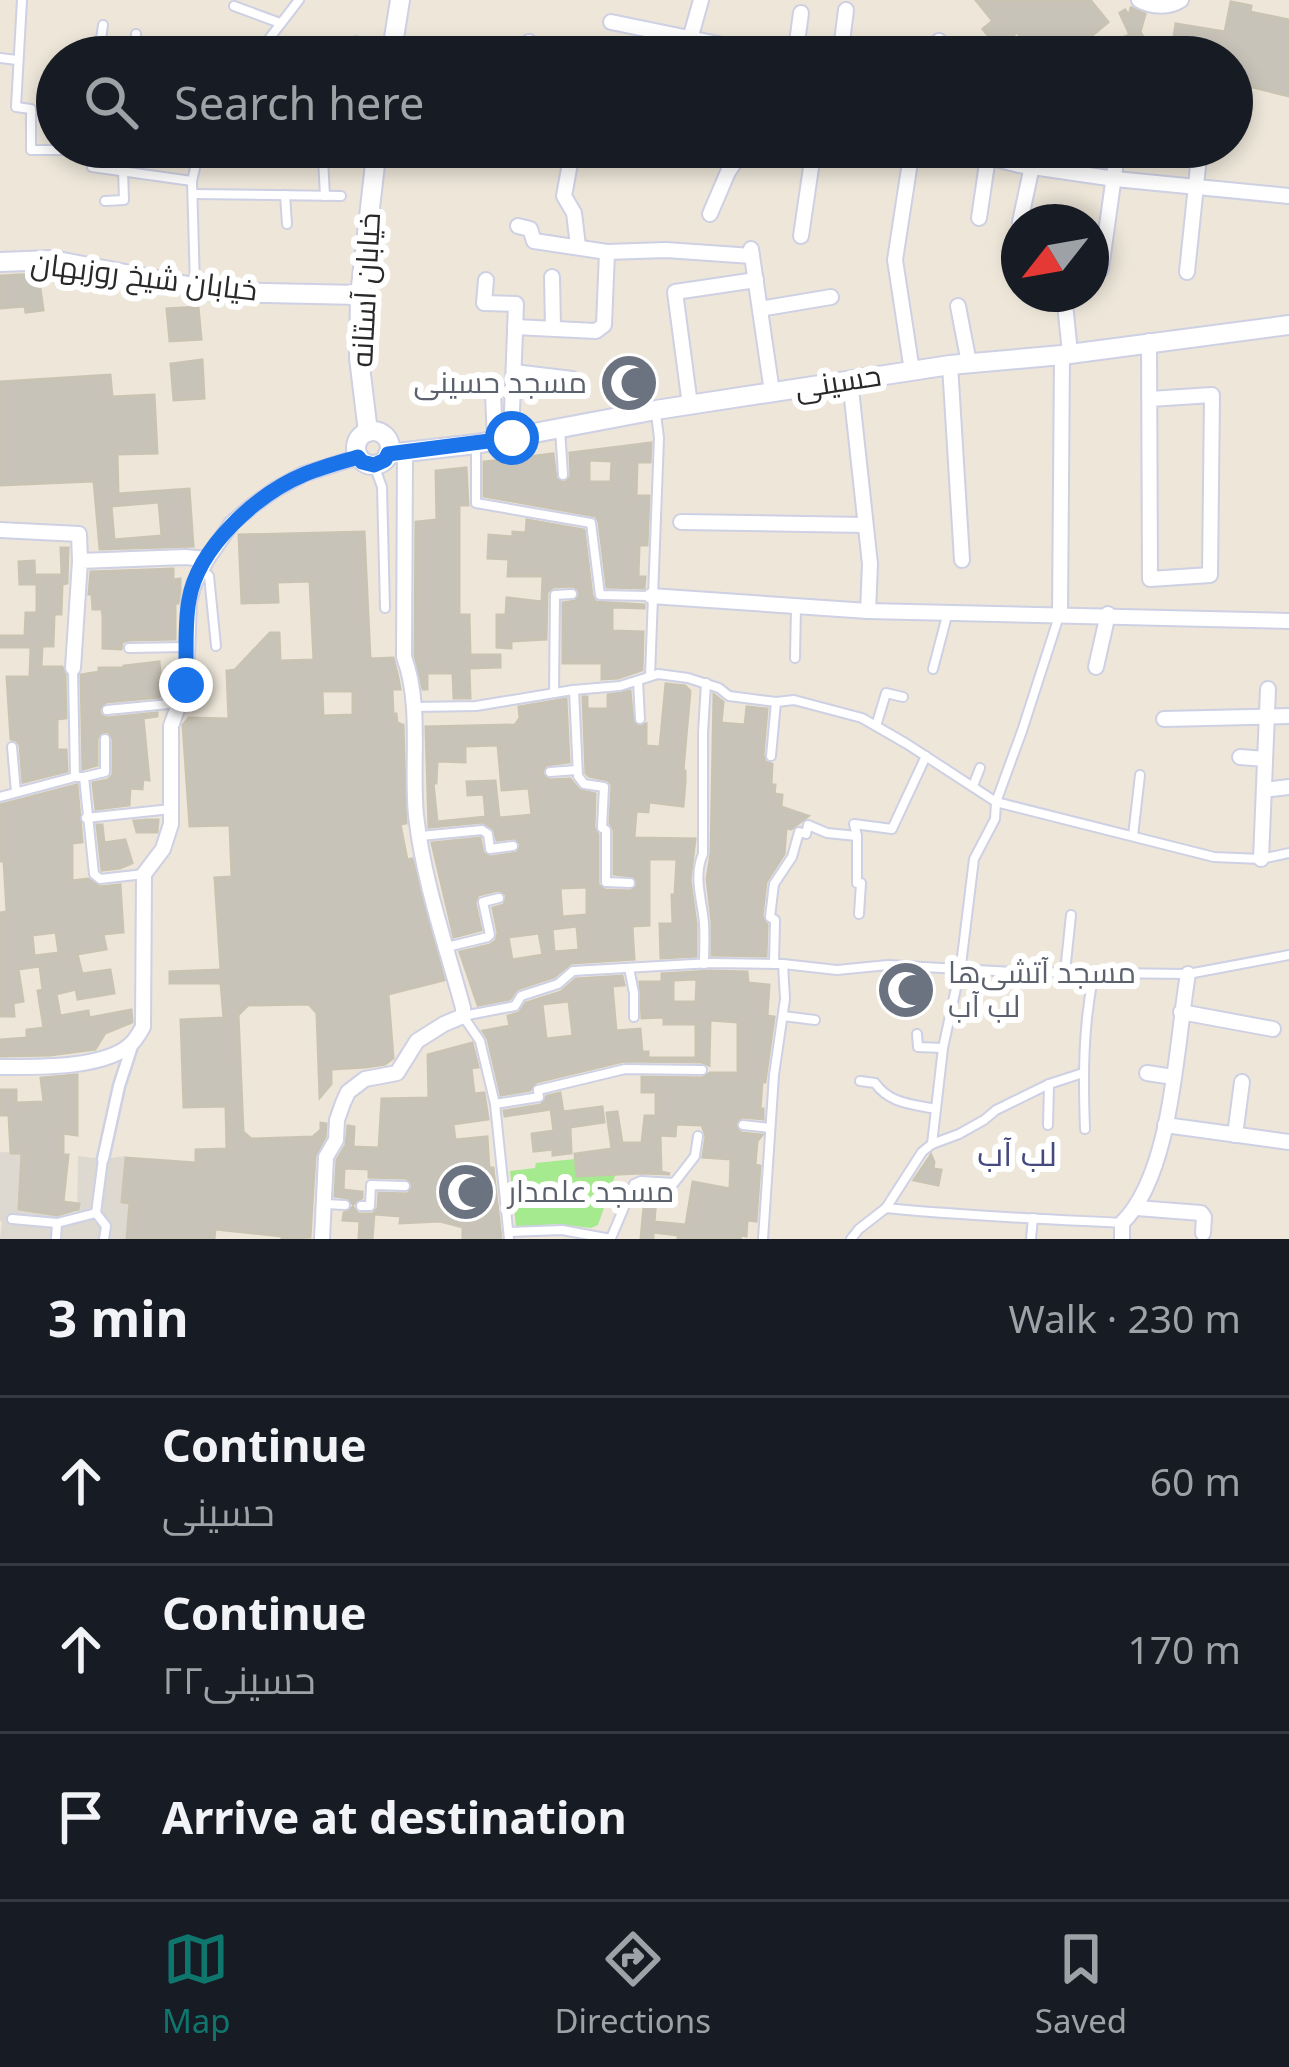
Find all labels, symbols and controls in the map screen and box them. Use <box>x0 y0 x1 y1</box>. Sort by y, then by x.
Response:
search box <box>36 36 1253 168</box>
icon: search <box>78 69 144 135</box>
text: Search here <box>174 72 424 133</box>
north arrow <box>1001 204 1109 312</box>
street label: خیابان آستانه <box>340 212 389 368</box>
street label: خیابان شیخ روزبهان <box>28 241 260 311</box>
mosque icon: مسجد حسینی <box>598 352 660 414</box>
street label: حسینی <box>792 353 884 408</box>
place label: مسجد حسینی <box>413 361 587 402</box>
route start <box>485 411 539 465</box>
route end <box>159 658 213 712</box>
place label: مسجد آتشی‌ها لب آب <box>948 951 1136 1026</box>
mosque icon: مسجد آتشی‌ها لب آب <box>875 959 937 1021</box>
district label: لب آب <box>977 1131 1057 1176</box>
mosque icon: مسجد علمدار <box>435 1161 497 1223</box>
place label: مسجد علمدار <box>506 1170 674 1211</box>
text: 3 min <box>48 1282 189 1352</box>
text: Walk · 230 m <box>1008 1291 1241 1344</box>
text: Continue <box>162 1414 367 1475</box>
icon: ahead <box>48 1448 114 1514</box>
text: 60 m <box>1150 1454 1241 1507</box>
text: حسینی <box>162 1484 275 1537</box>
text: Continue <box>162 1582 367 1643</box>
icon: ahead <box>48 1616 114 1682</box>
text: 170 m <box>1127 1622 1241 1675</box>
text: حسینی۲۲ <box>162 1652 316 1705</box>
icon: arrive <box>48 1784 114 1850</box>
text: Arrive at destination <box>162 1786 627 1847</box>
tab: Map <box>162 1926 231 2043</box>
tab: Directions <box>554 1926 711 2043</box>
tab: Saved <box>1035 1926 1127 2043</box>

